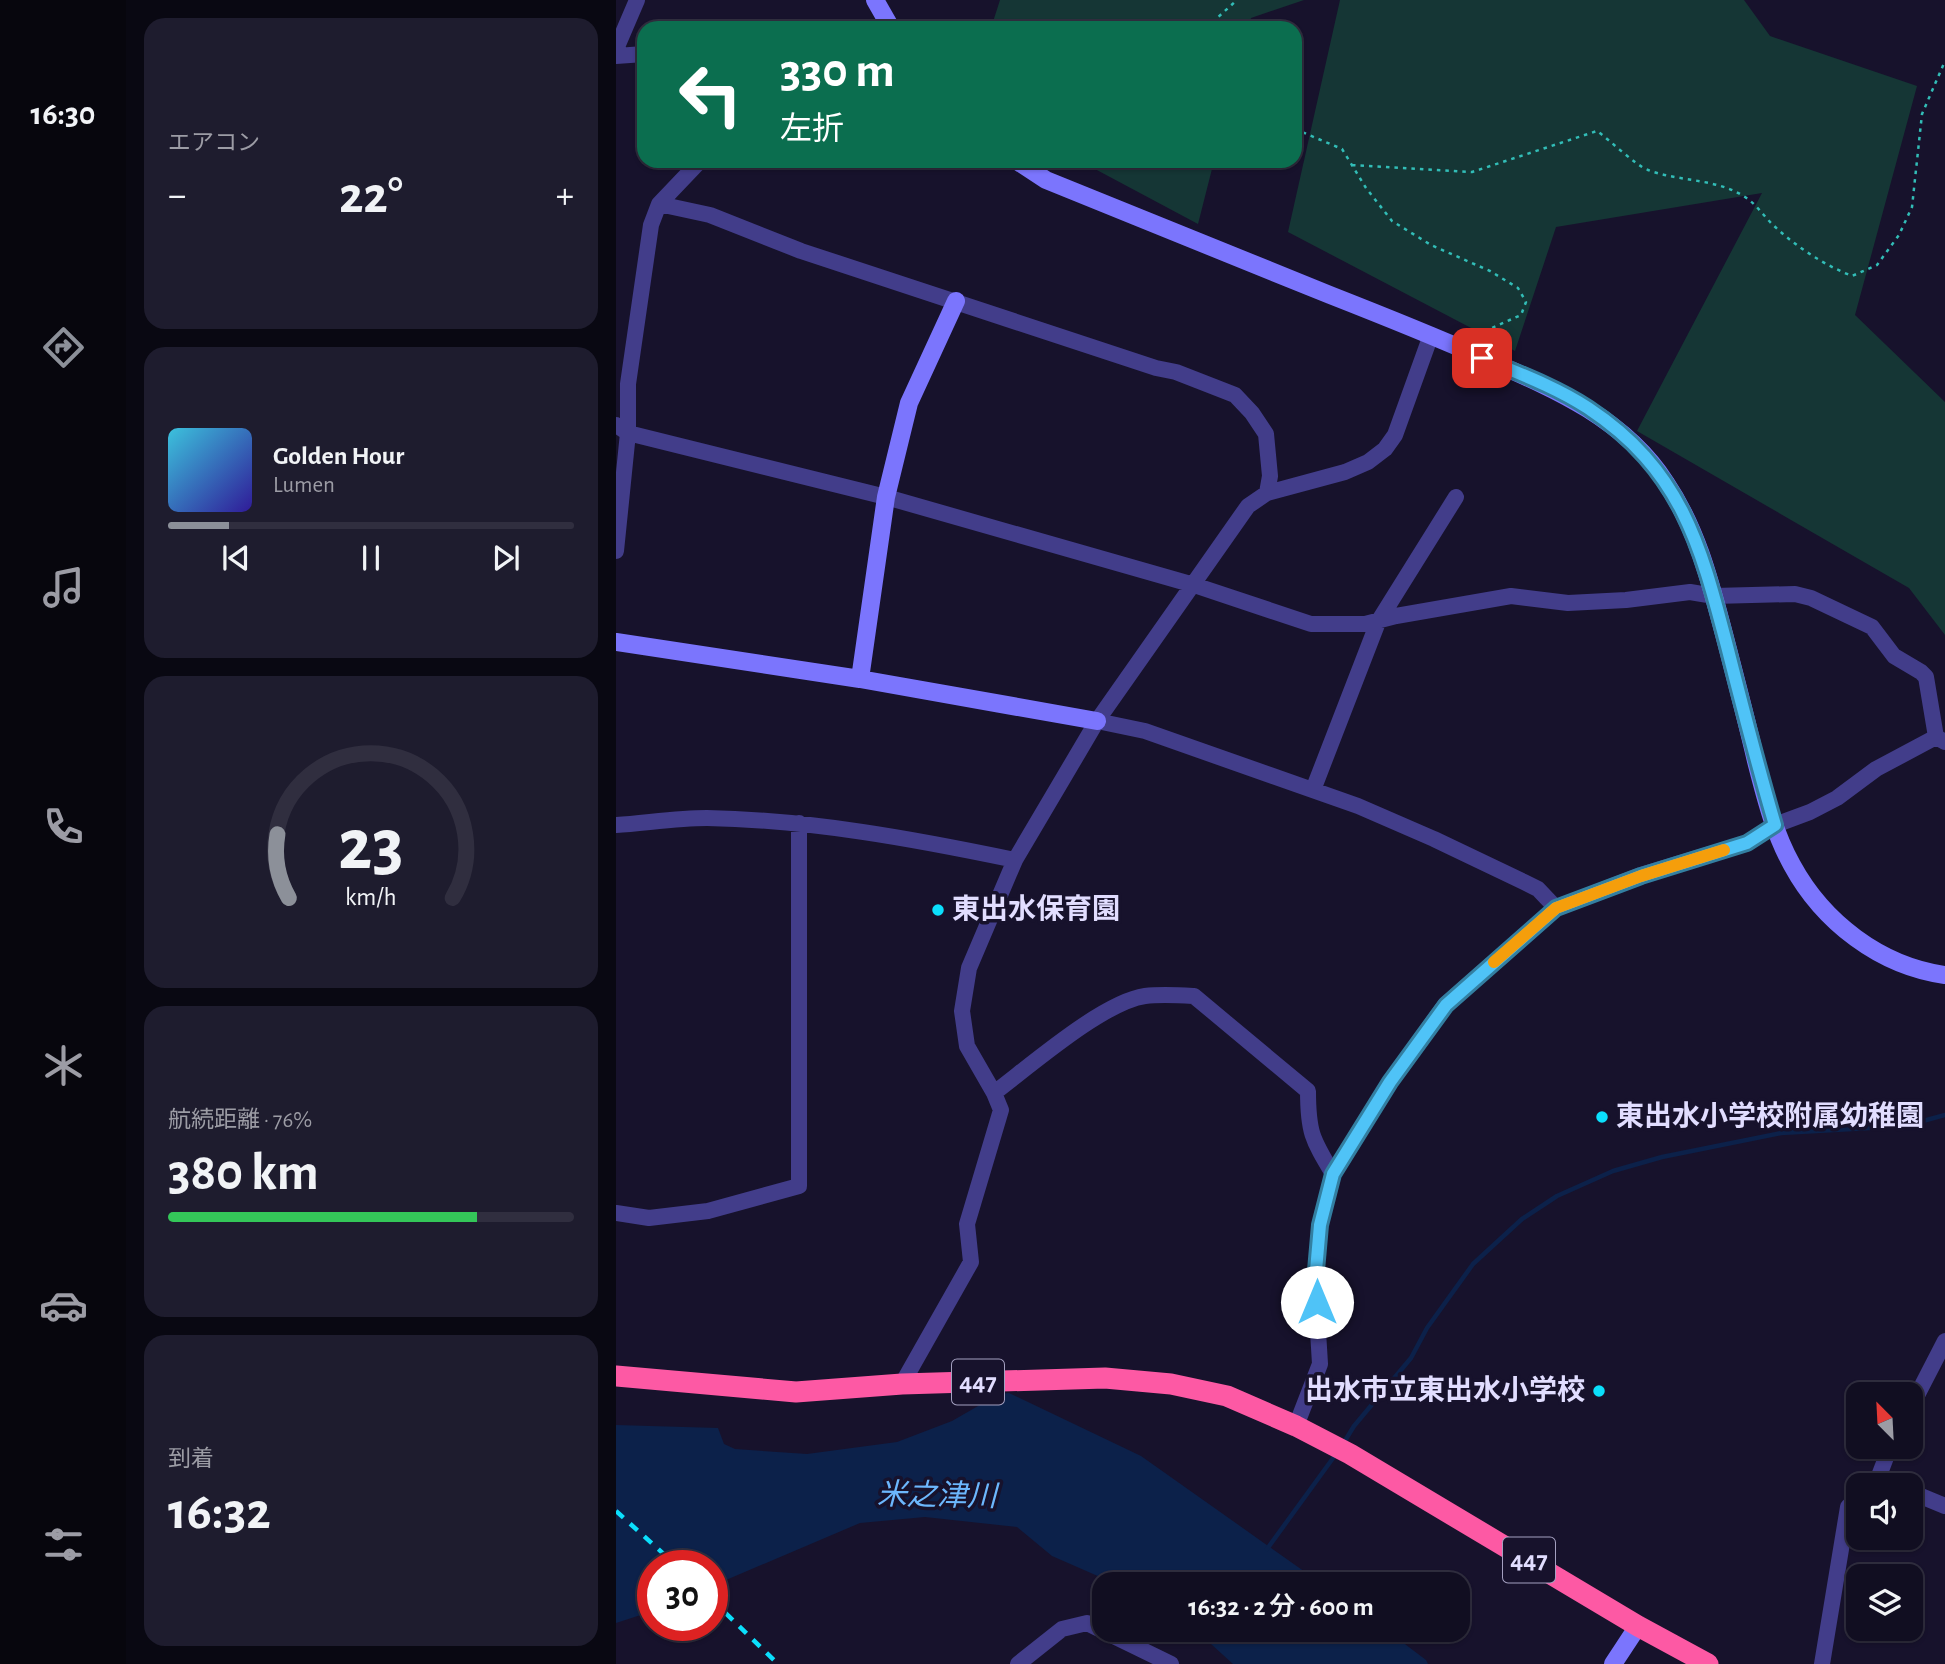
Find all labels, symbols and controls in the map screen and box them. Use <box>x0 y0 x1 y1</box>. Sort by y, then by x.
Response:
text: 330 m <box>780 47 895 96</box>
icon: left <box>665 49 756 140</box>
text: 16:30 <box>31 98 95 130</box>
text: 左折 <box>780 113 844 145</box>
text: エアコン <box>168 132 260 155</box>
text: 22° <box>339 170 403 222</box>
text: − <box>168 177 186 215</box>
text: + <box>556 177 574 215</box>
icon: directions <box>39 323 88 372</box>
pin <box>1452 328 1512 388</box>
icon: arrive <box>1463 339 1501 377</box>
text: Golden Hour <box>273 443 404 469</box>
text: Lumen <box>273 474 335 497</box>
icon: previous <box>217 539 255 577</box>
icon: pause <box>352 539 390 577</box>
icon: next <box>487 539 525 577</box>
icon: music <box>39 563 88 612</box>
icon: phone <box>39 802 88 851</box>
text: 23 <box>338 810 404 883</box>
text: km/h <box>345 885 397 910</box>
place label: 東出水保育園 <box>952 894 1120 924</box>
marker: 東出水保育園 <box>930 902 946 918</box>
icon: climate <box>39 1041 88 1090</box>
place label: 東出水小学校附属幼稚園 <box>1616 1101 1924 1131</box>
text: 航続距離 · 76% <box>168 1109 312 1132</box>
marker: 東出水小学校附属幼稚園 <box>1594 1109 1610 1125</box>
text: 380 km <box>168 1147 319 1199</box>
position arrow <box>1280 1265 1354 1339</box>
icon: car <box>39 1281 88 1330</box>
road number: 447 <box>952 1359 1004 1404</box>
place label: 出水市立東出水小学校 <box>1305 1375 1585 1405</box>
north arrow <box>1846 1382 1923 1460</box>
map controls <box>1846 1382 1923 1641</box>
marker: 出水市立東出水小学校 <box>1591 1383 1607 1399</box>
text: 到着 <box>168 1448 214 1471</box>
button: sound <box>1846 1473 1923 1550</box>
water label: 米之津川 <box>877 1478 1000 1512</box>
text: 16:32 <box>168 1486 271 1538</box>
icon: filters <box>39 1520 88 1569</box>
road number: 447 <box>1503 1538 1555 1582</box>
speed limit sign: 30 <box>637 1550 728 1641</box>
button: layers <box>1846 1564 1923 1641</box>
text: 16:32 · 2 分 · 600 m <box>1188 1594 1374 1620</box>

